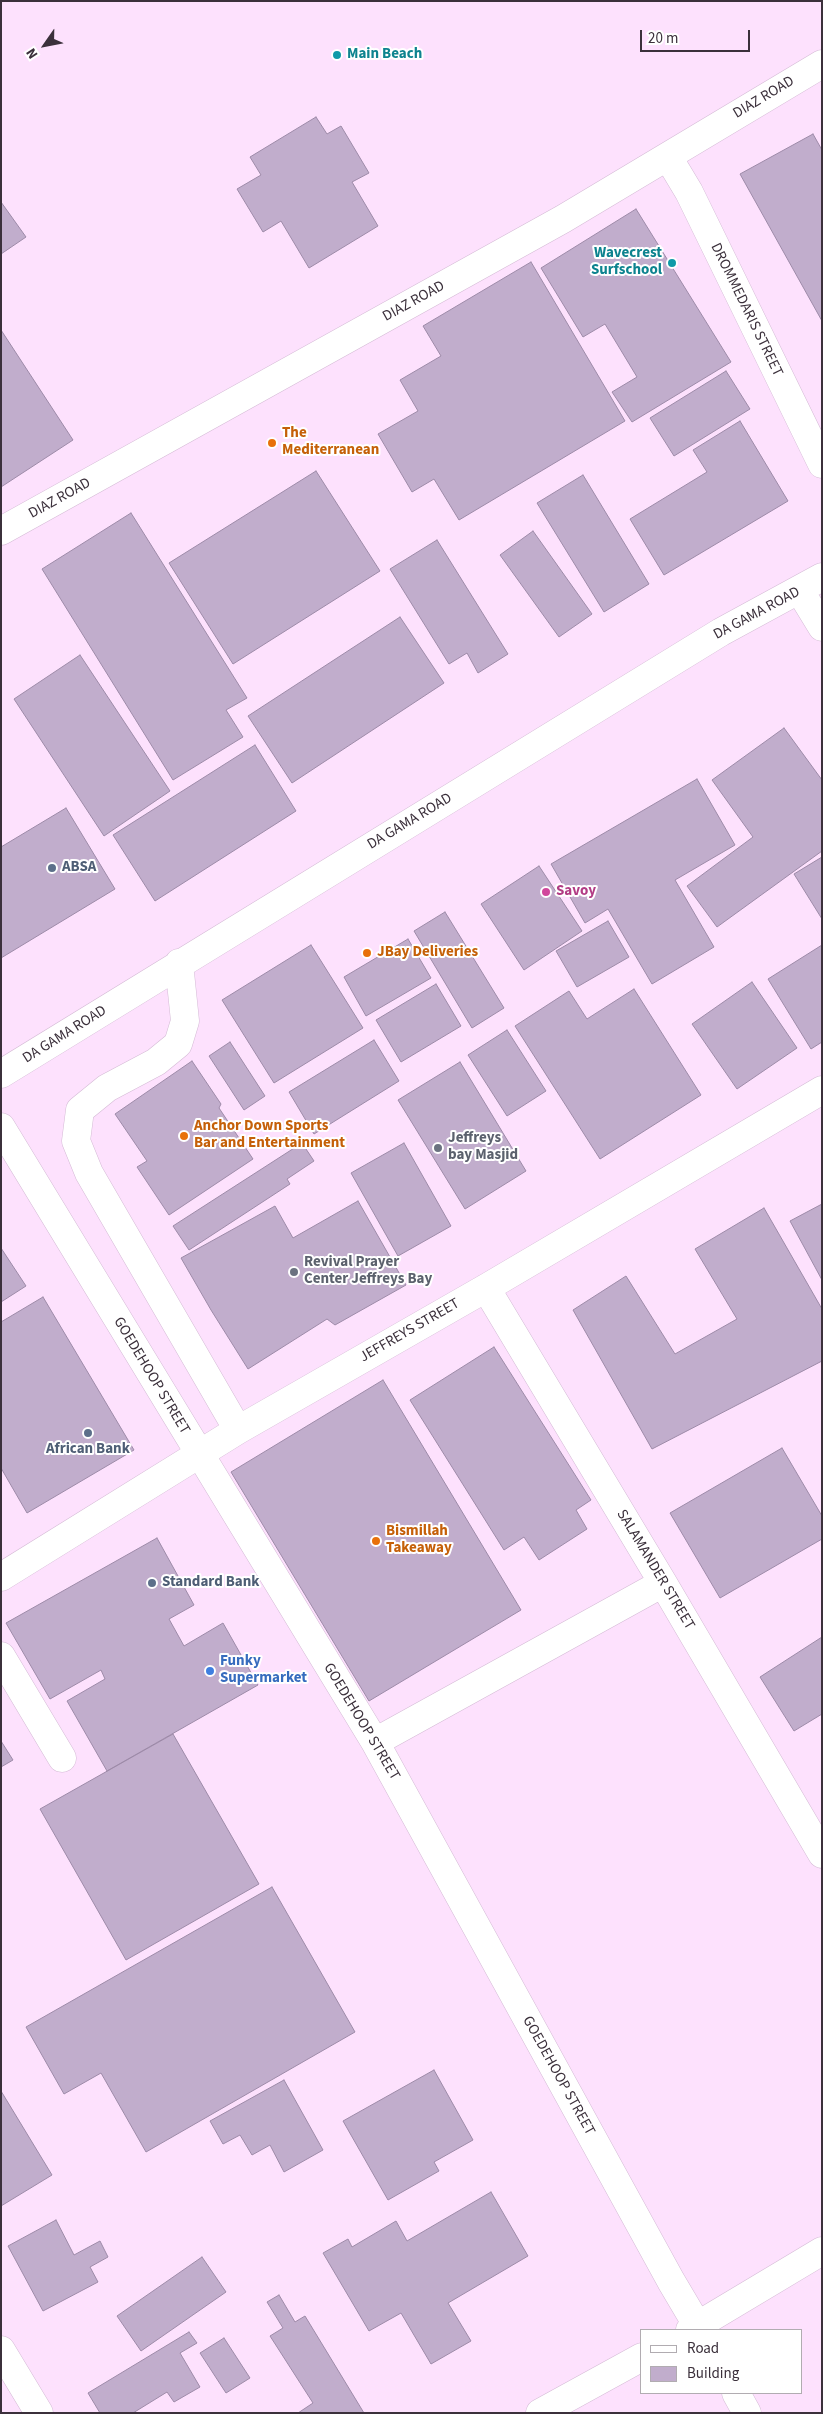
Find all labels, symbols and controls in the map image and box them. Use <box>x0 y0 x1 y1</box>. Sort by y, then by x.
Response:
north arrow <box>20 20 70 70</box>
scale bar <box>643 20 753 52</box>
text: 20 m <box>648 28 678 49</box>
text: N <box>21 44 43 63</box>
place label: Main Beach <box>347 46 422 64</box>
marker: Main Beach <box>331 49 343 61</box>
street label: DIAZ ROAD <box>730 73 798 123</box>
street label: DROMMEDARIS STREET <box>706 240 786 380</box>
place label: Wavecrest Surfschool <box>591 245 662 280</box>
marker: Wavecrest Surfschool <box>666 257 678 269</box>
street label: DIAZ ROAD <box>380 278 448 326</box>
place label: The Mediterranean <box>282 425 379 460</box>
marker: The Mediterranean <box>266 437 278 449</box>
street label: DIAZ ROAD <box>26 475 94 523</box>
street label: DA GAMA ROAD <box>711 584 803 644</box>
street label: DA GAMA ROAD <box>365 790 455 854</box>
place label: ABSA <box>62 859 96 877</box>
marker: ABSA <box>46 862 58 874</box>
place label: Savoy <box>556 883 596 901</box>
marker: Savoy <box>540 886 552 898</box>
place label: JBay Deliveries <box>377 944 478 962</box>
marker: JBay Deliveries <box>361 947 373 959</box>
street label: DA GAMA ROAD <box>20 1002 110 1068</box>
place label: Anchor Down Sports Bar and Entertainment <box>194 1118 345 1153</box>
marker: Anchor Down Sports Bar and Entertainment <box>178 1130 190 1142</box>
place label: Jeffreys bay Masjid <box>448 1130 518 1165</box>
marker: Jeffreys bay Masjid <box>432 1142 444 1154</box>
place label: Revival Prayer Center Jeffreys Bay <box>304 1254 432 1289</box>
marker: Revival Prayer Center Jeffreys Bay <box>288 1266 300 1278</box>
street label: JEFFREYS STREET <box>357 1295 463 1367</box>
street label: GOEDEHOOP STREET <box>109 1314 193 1438</box>
marker: African Bank <box>82 1427 94 1439</box>
place label: African Bank <box>46 1441 130 1459</box>
street label: SALAMANDER STREET <box>612 1507 698 1633</box>
place label: Bismillah Takeaway <box>386 1523 452 1558</box>
marker: Bismillah Takeaway <box>370 1535 382 1547</box>
place label: Standard Bank <box>162 1574 260 1592</box>
marker: Standard Bank <box>146 1577 158 1589</box>
place label: Funky Supermarket <box>220 1653 307 1688</box>
street label: GOEDEHOOP STREET <box>319 1660 403 1784</box>
marker: Funky Supermarket <box>204 1665 216 1677</box>
street label: GOEDEHOOP STREET <box>518 2013 598 2139</box>
legend <box>640 2329 803 2394</box>
text: Road <box>687 2338 719 2359</box>
text: Building <box>687 2363 739 2384</box>

